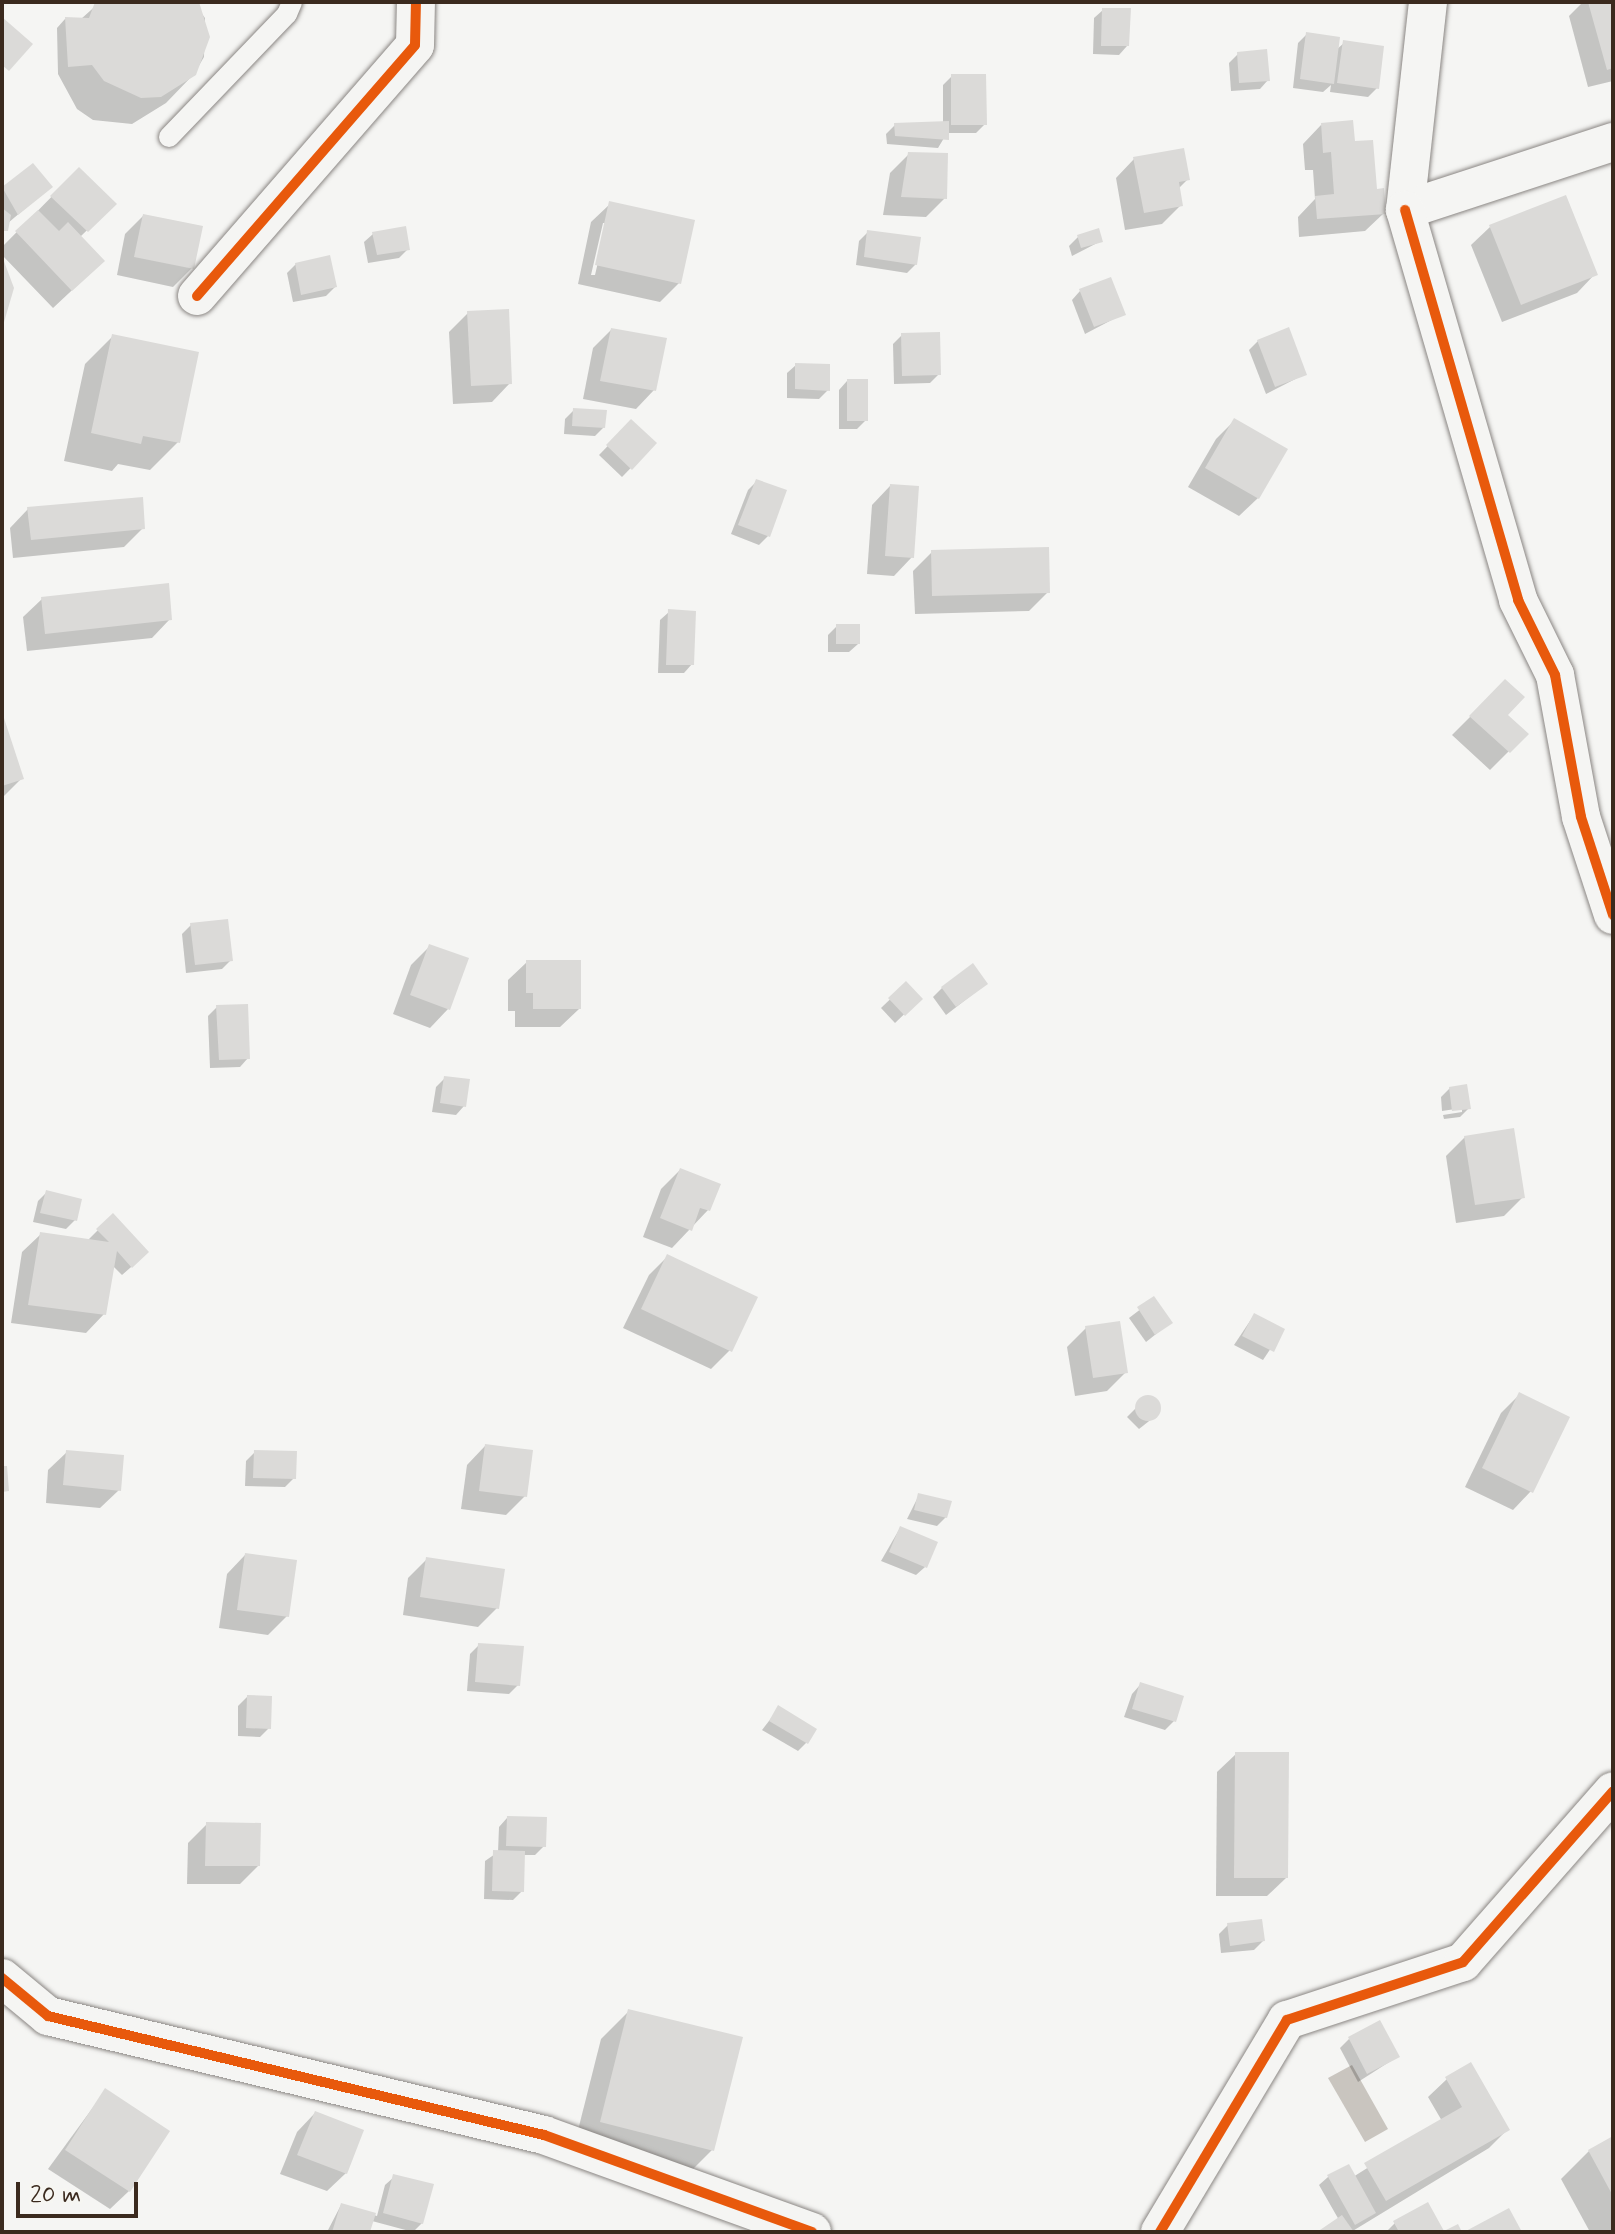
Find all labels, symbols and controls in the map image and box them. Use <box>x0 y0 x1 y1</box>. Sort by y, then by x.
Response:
scale bar <box>20 2166 142 2216</box>
text: 20 m <box>30 2180 81 2211</box>

